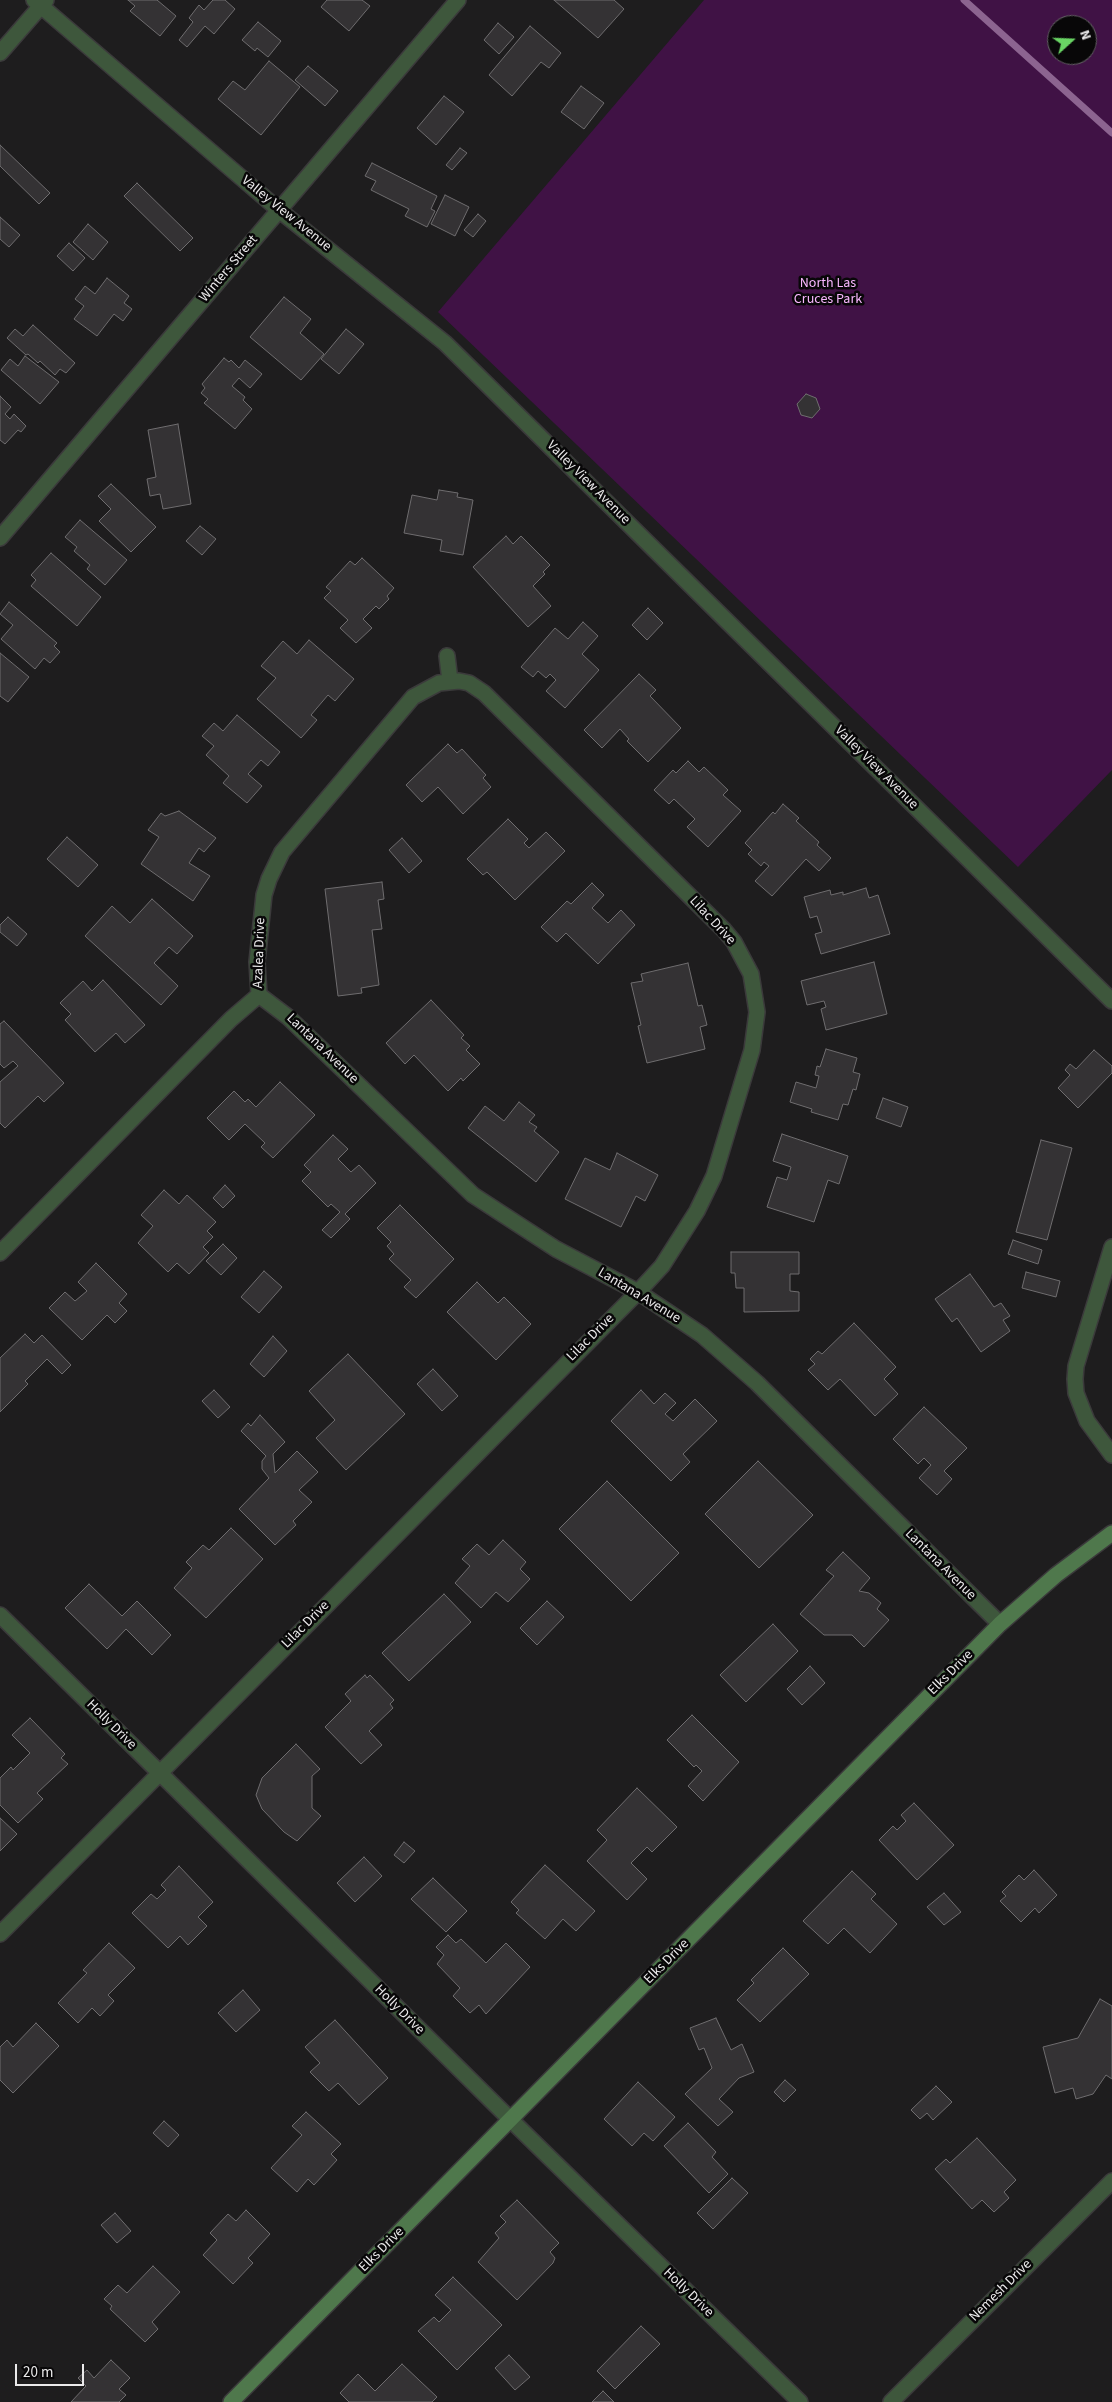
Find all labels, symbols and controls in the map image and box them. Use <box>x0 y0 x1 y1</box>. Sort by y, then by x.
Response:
north arrow <box>1047 15 1097 65</box>
text: N <box>1074 27 1096 43</box>
street label: Valley View Avenue <box>238 173 334 255</box>
street label: Winters Street <box>196 232 262 306</box>
park label: North Las Cruces Park <box>794 276 862 308</box>
street label: Valley View Avenue <box>543 438 633 528</box>
street label: Valley View Avenue <box>831 723 921 813</box>
street label: Lilac Drive <box>685 893 739 949</box>
street label: Azalea Drive <box>250 917 270 989</box>
street label: Lantana Avenue <box>282 1010 362 1088</box>
street label: Lantana Avenue <box>595 1265 683 1327</box>
street label: Lilac Drive <box>564 1311 618 1365</box>
street label: Lantana Avenue <box>901 1526 979 1604</box>
street label: Lilac Drive <box>279 1598 333 1652</box>
street label: Elks Drive <box>925 1647 977 1699</box>
street label: Holly Drive <box>83 1697 139 1753</box>
street label: Elks Drive <box>641 1936 693 1988</box>
street label: Holly Drive <box>371 1982 427 2038</box>
street label: Elks Drive <box>356 2224 408 2276</box>
street label: Nemesh Drive <box>966 2256 1036 2326</box>
street label: Holly Drive <box>659 2265 717 2321</box>
scale bar <box>18 2354 86 2386</box>
text: 20 m <box>23 2362 53 2383</box>

